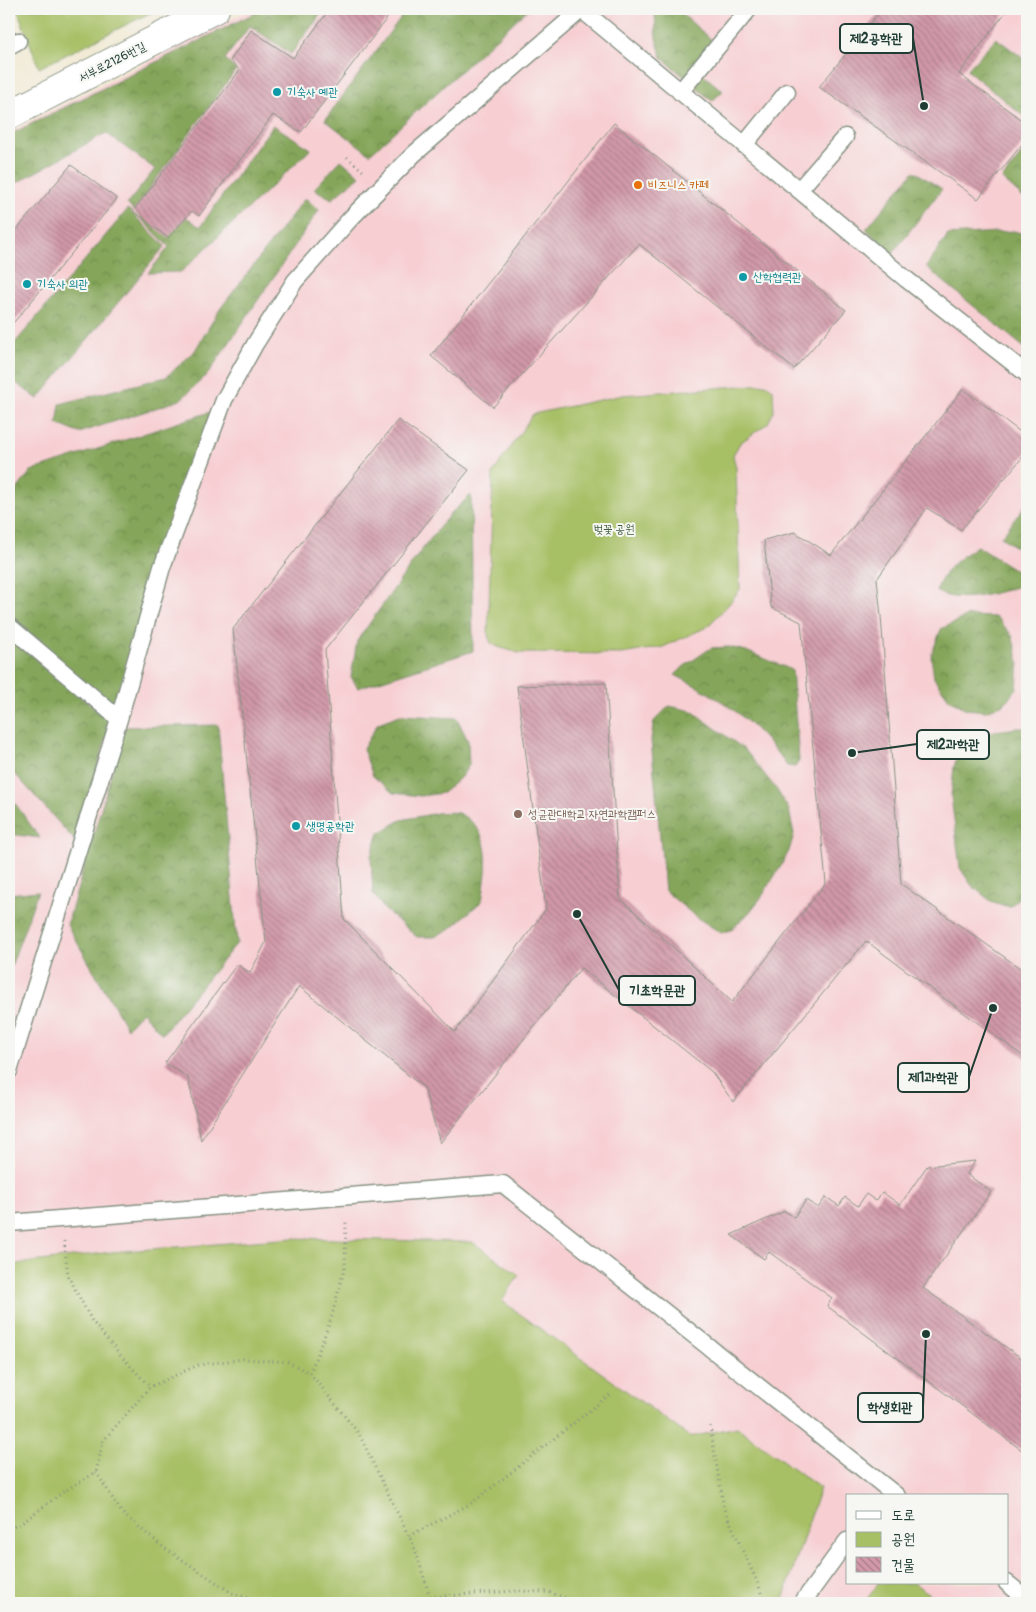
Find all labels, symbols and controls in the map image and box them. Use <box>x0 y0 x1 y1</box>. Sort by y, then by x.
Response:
callout: 제2공학관 <box>840 24 913 53</box>
text: 제2공학관 <box>850 30 903 47</box>
street label: 서부로2126번길 <box>76 39 149 86</box>
place label: 기숙사 예관 <box>287 85 338 100</box>
marker: 기숙사 예관 <box>271 86 283 98</box>
place label: 비즈니스 카페 <box>648 178 709 193</box>
marker: 비즈니스 카페 <box>632 179 644 191</box>
place label: 산학협력관 <box>753 270 802 285</box>
marker: 산학협력관 <box>737 271 749 283</box>
place label: 기숙사 의관 <box>37 277 88 292</box>
marker: 기숙사 의관 <box>21 278 33 290</box>
park label: 벚꽃 공원 <box>593 522 635 537</box>
callout: 제2과학관 <box>917 730 989 759</box>
text: 제2과학관 <box>927 736 980 753</box>
place label: 성균관대학교 자연과학캠퍼스 <box>528 807 656 822</box>
marker: 성균관대학교 자연과학캠퍼스 <box>512 808 524 820</box>
place label: 생명공학관 <box>306 819 355 834</box>
marker: 생명공학관 <box>290 820 302 832</box>
callout: 기초학문관 <box>619 976 695 1005</box>
text: 기초학문관 <box>629 982 686 999</box>
callout: 제1과학관 <box>898 1063 969 1092</box>
text: 제1과학관 <box>908 1069 959 1086</box>
callout: 학생회관 <box>858 1393 923 1422</box>
text: 학생회관 <box>866 1399 913 1416</box>
legend <box>846 1494 1008 1584</box>
text: 도로 <box>891 1506 915 1525</box>
text: 공원 <box>891 1530 915 1549</box>
text: 건물 <box>891 1556 915 1575</box>

